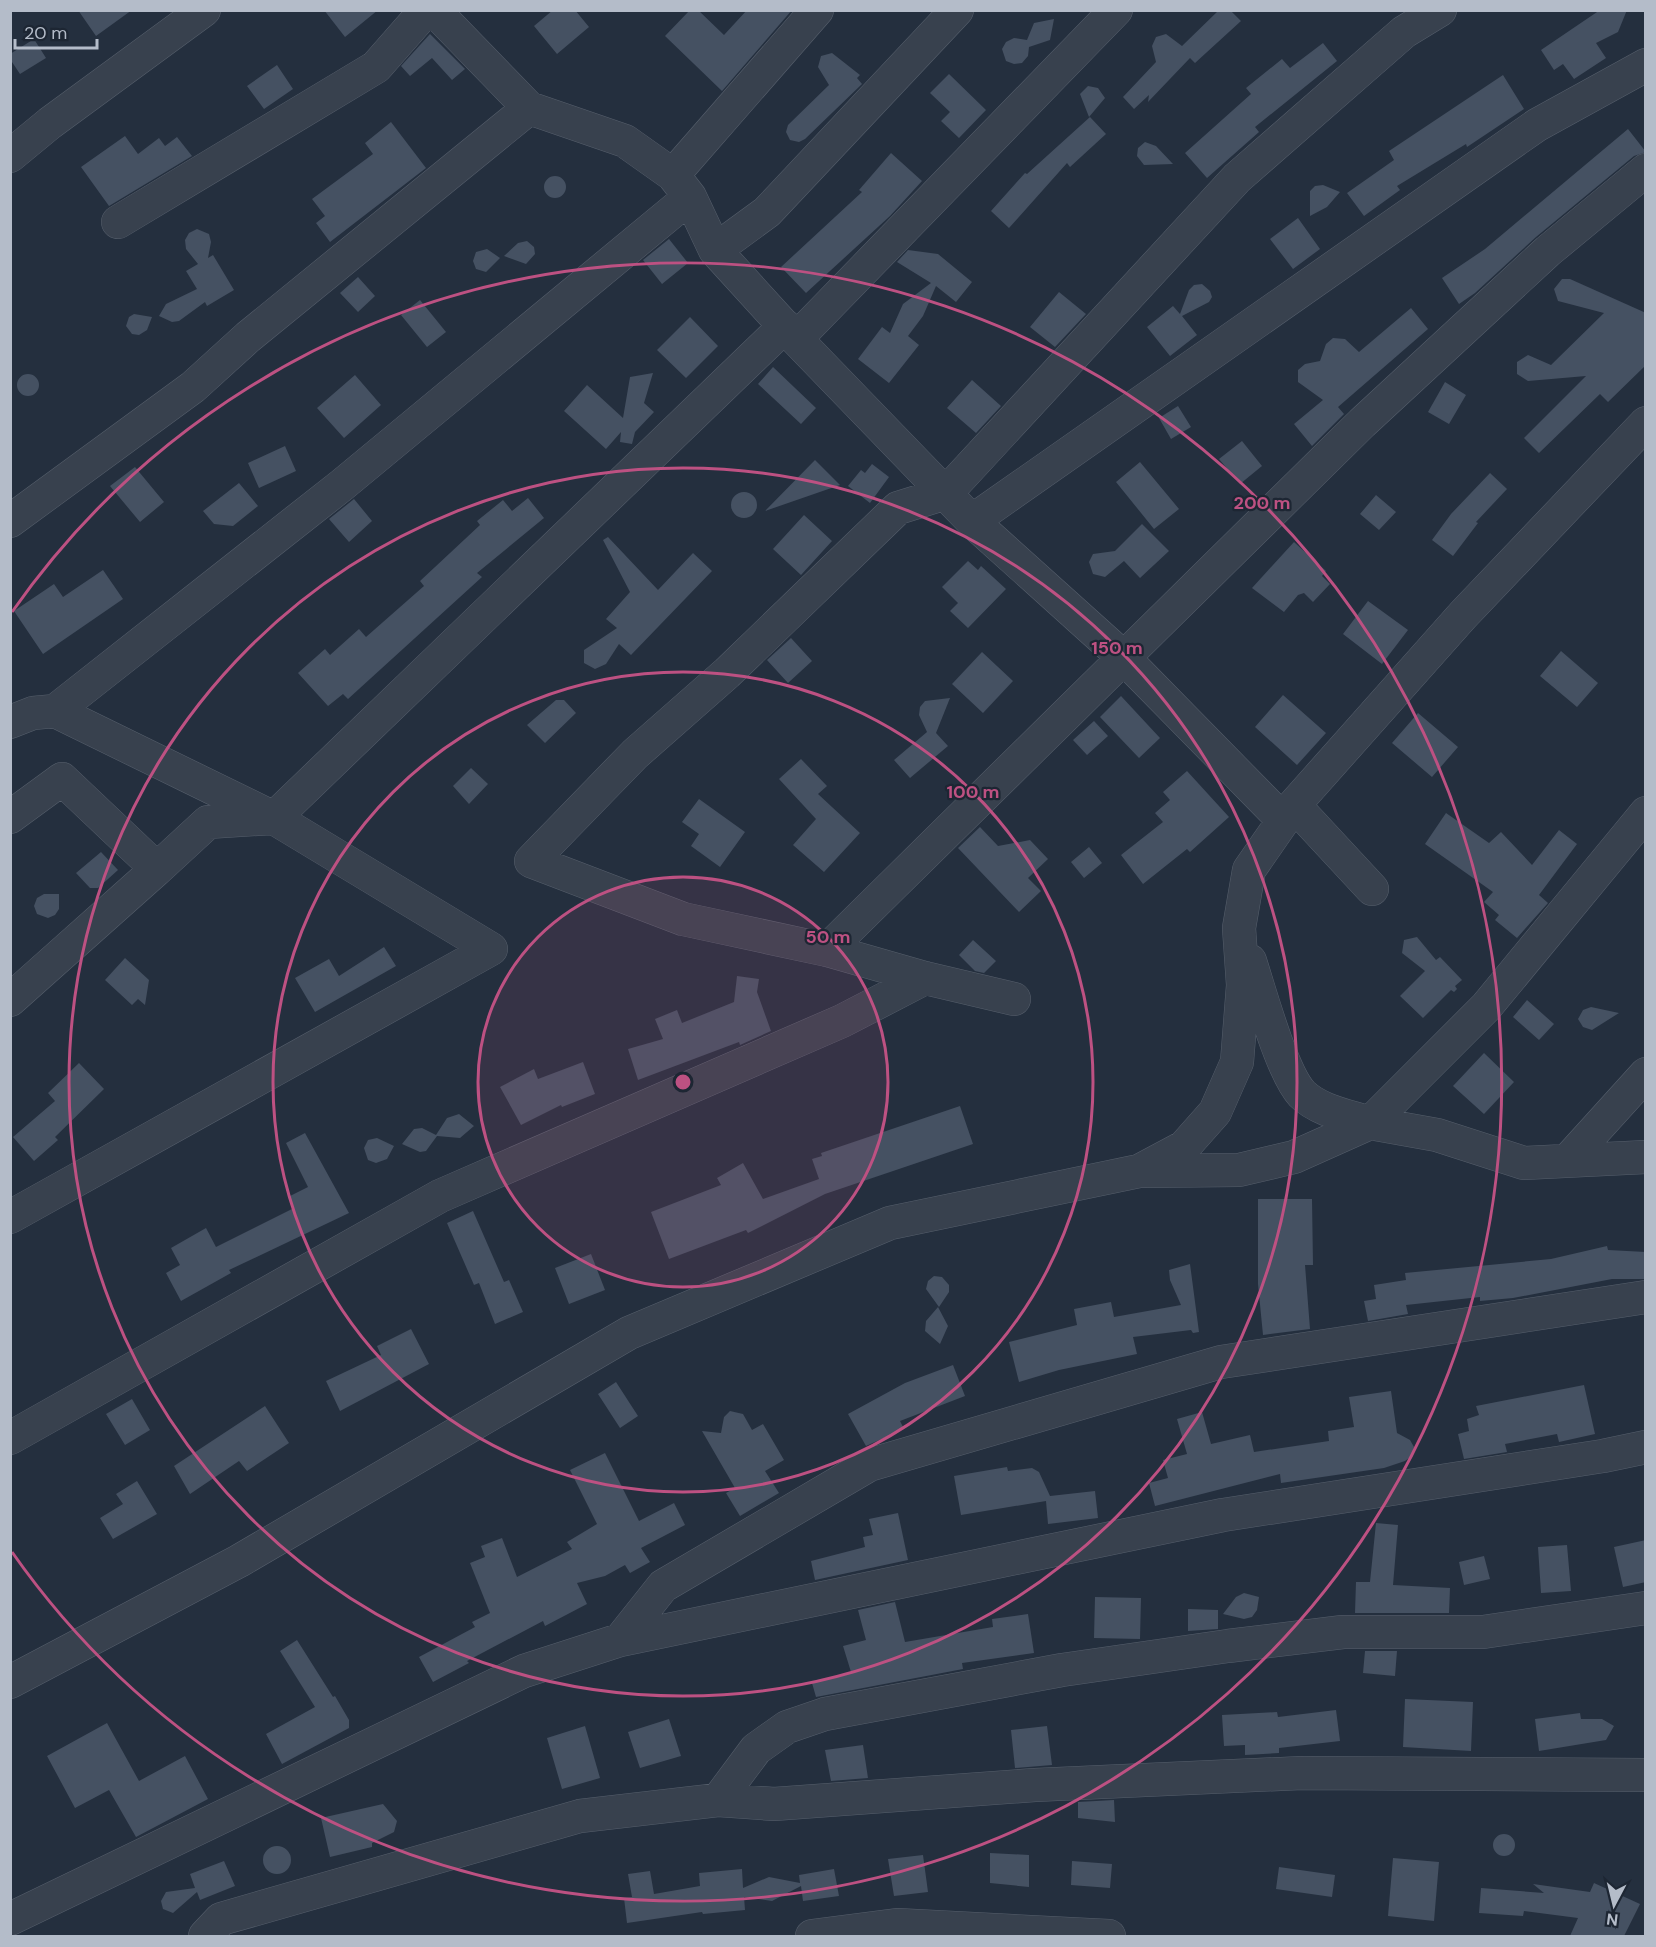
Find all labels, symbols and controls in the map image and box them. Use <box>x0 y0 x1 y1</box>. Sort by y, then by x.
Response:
scale bar <box>15 12 98 50</box>
text: 20 m <box>24 21 67 45</box>
text: 200 m <box>1234 491 1290 515</box>
text: 150 m <box>1091 636 1143 660</box>
text: 100 m <box>946 780 1000 804</box>
text: 50 m <box>805 925 851 949</box>
centre of rings <box>673 1072 693 1092</box>
north arrow <box>1584 1875 1644 1935</box>
text: N <box>1605 1908 1619 1931</box>

